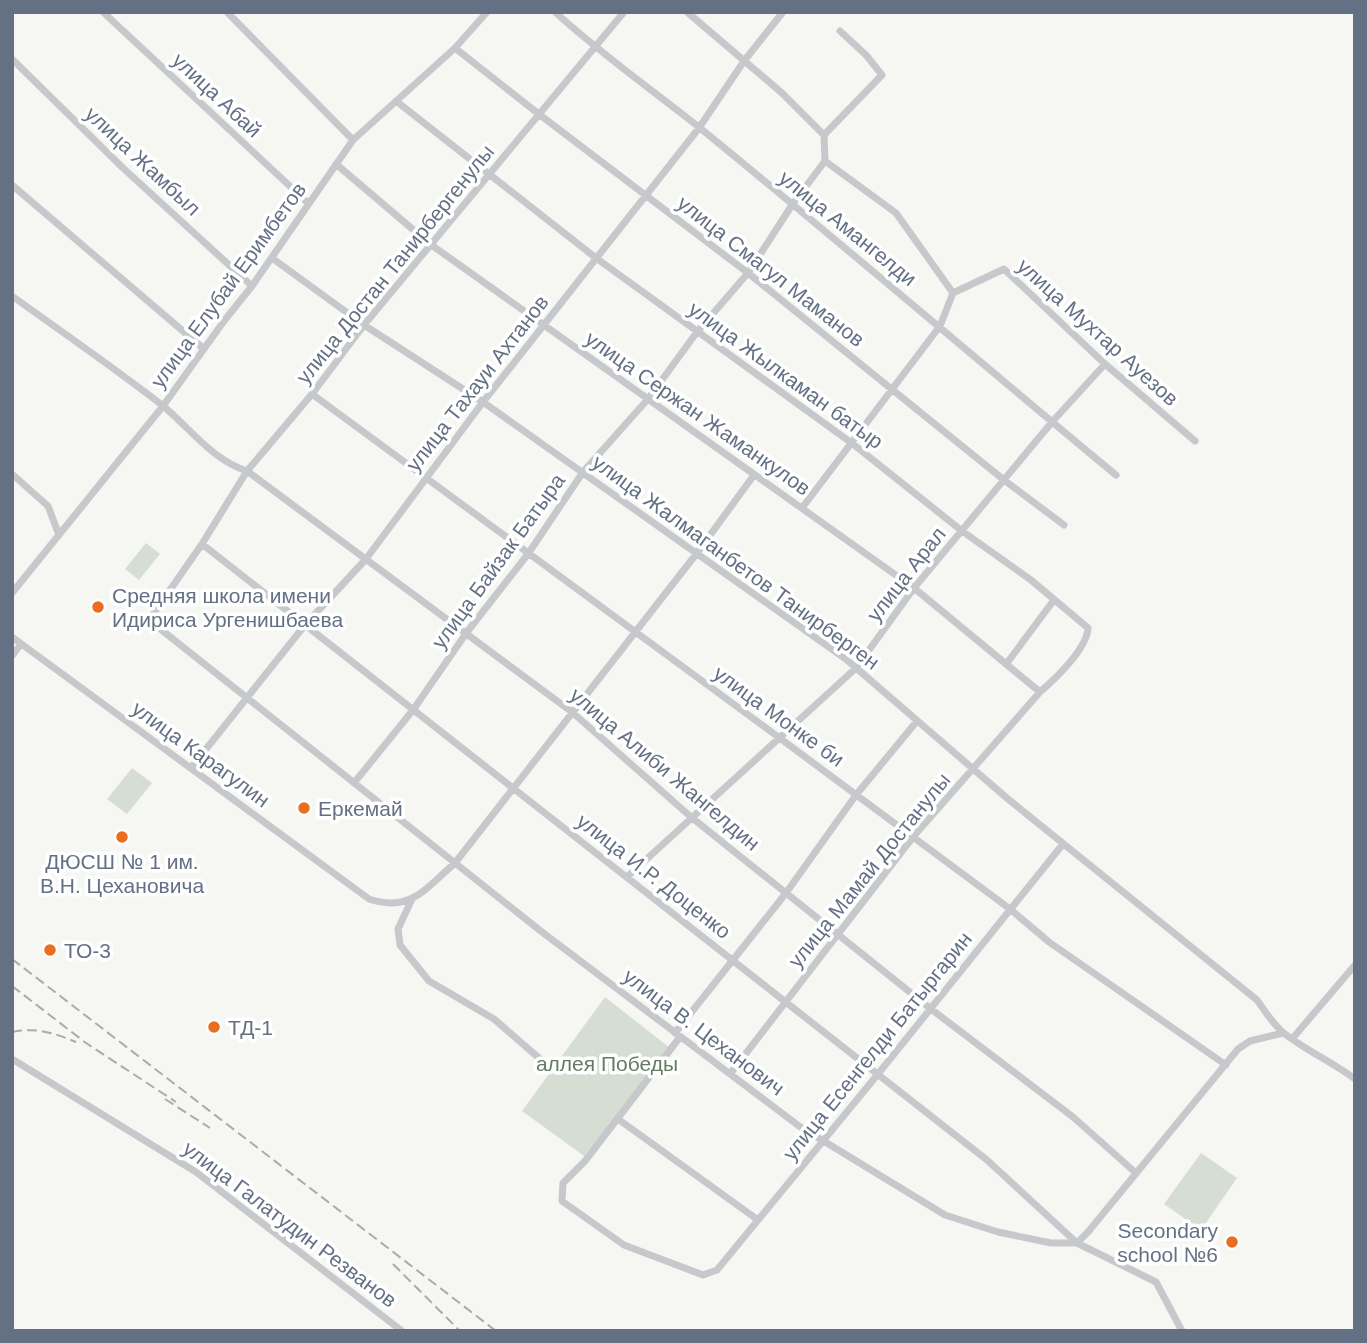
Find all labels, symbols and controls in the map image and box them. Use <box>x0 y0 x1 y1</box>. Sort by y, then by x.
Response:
street label: улица Абай <box>168 48 266 142</box>
street label: улица Жамбыл <box>81 102 205 220</box>
street label: улица Достан Танирбергенулы <box>292 140 498 388</box>
street label: улица Амангелди <box>775 166 921 290</box>
street label: улица Елубай Еримбетов <box>146 178 310 392</box>
street label: улица Смагул Маманов <box>673 191 869 351</box>
street label: улица Мухтар Ауезов <box>1013 254 1183 410</box>
street label: улица Тахауи Ахтанов <box>401 291 553 475</box>
street label: улица Жылкаман батыр <box>684 297 888 453</box>
street label: улица Сержан Жаманкулов <box>581 326 815 500</box>
street label: улица Жалмаганбетов Танирберген <box>588 450 884 674</box>
street label: улица Байзак Батыра <box>427 469 569 653</box>
street label: улица Арал <box>862 522 950 626</box>
place label: Средняя школа имени Идириса Ургенишбаева <box>112 584 343 631</box>
marker: Средняя школа имени Идириса Ургенишбаева <box>90 599 106 615</box>
street label: улица Монке би <box>709 661 849 771</box>
street label: улица Алиби Жангелдин <box>566 683 764 855</box>
street label: улица Карагулин <box>128 696 274 812</box>
street label: улица Мамай Достанулы <box>783 768 955 972</box>
place label: Еркемай <box>318 797 403 820</box>
marker: Еркемай <box>296 800 312 816</box>
street label: улица И.Р. Доценко <box>573 809 735 943</box>
marker: ДЮСШ № 1 им. В.Н. Цехановича <box>114 829 130 845</box>
place label: ДЮСШ № 1 им. В.Н. Цехановича <box>40 850 204 897</box>
street label: улица Есенгелди Батыргарин <box>778 927 976 1165</box>
place label: ТО-3 <box>64 939 111 962</box>
marker: ТО-3 <box>42 942 58 958</box>
street label: улица В. Цеханович <box>619 964 789 1100</box>
place label: ТД-1 <box>228 1016 273 1039</box>
marker: ТД-1 <box>206 1019 222 1035</box>
park label: аллея Победы <box>536 1052 678 1075</box>
street label: улица Галатудин Резванов <box>179 1136 401 1312</box>
place label: Secondary school №6 <box>1117 1219 1218 1266</box>
marker: Secondary school №6 <box>1224 1234 1240 1250</box>

